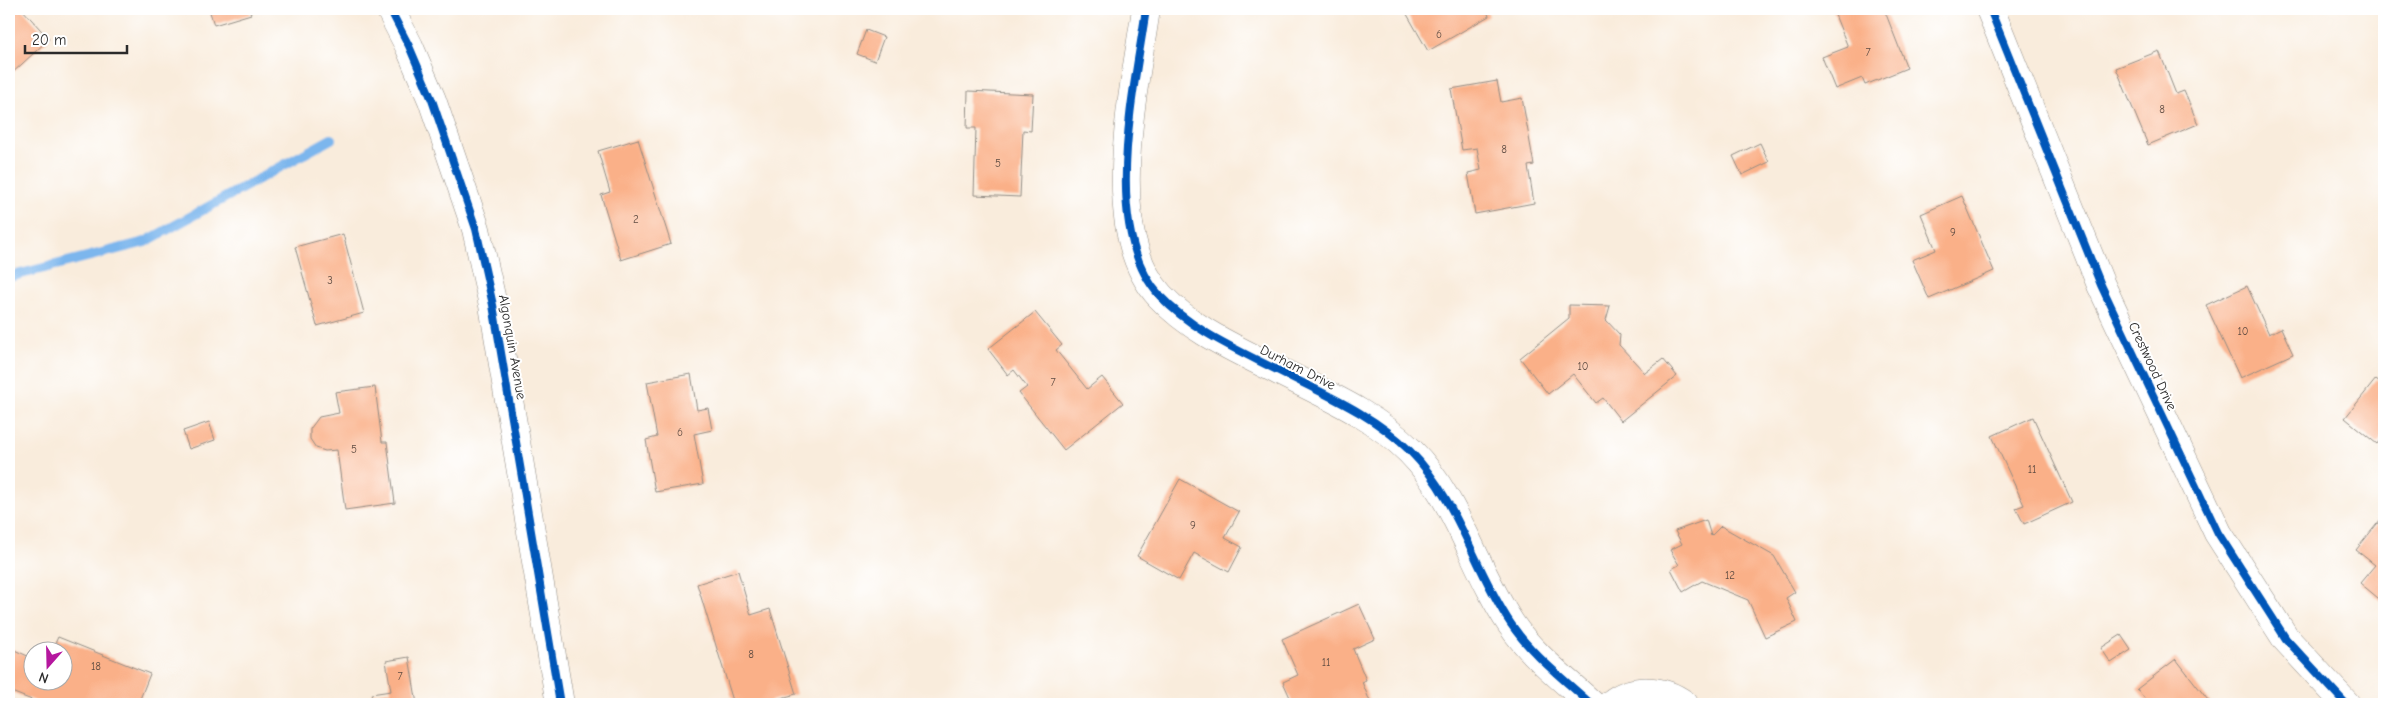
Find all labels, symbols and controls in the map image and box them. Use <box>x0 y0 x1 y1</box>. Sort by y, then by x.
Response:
scale bar <box>25 22 128 54</box>
house number: 6 <box>1436 28 1442 41</box>
text: 20 m <box>32 31 66 49</box>
house number: 7 <box>1865 46 1871 59</box>
house number: 8 <box>2159 103 2165 116</box>
house number: 8 <box>1501 143 1507 156</box>
house number: 5 <box>995 157 1001 170</box>
house number: 2 <box>633 213 639 226</box>
house number: 9 <box>1950 226 1956 239</box>
house number: 3 <box>327 274 333 287</box>
street label: Algonquin Avenue <box>495 293 530 401</box>
street label: Crestwood Drive <box>2125 319 2181 413</box>
house number: 10 <box>2237 325 2249 338</box>
street label: Durham Drive <box>1257 341 1338 394</box>
house number: 10 <box>1577 360 1589 373</box>
house number: 7 <box>1050 376 1056 389</box>
house number: 6 <box>677 426 683 439</box>
house number: 5 <box>351 443 357 456</box>
house number: 11 <box>2028 463 2036 476</box>
house number: 9 <box>1190 519 1196 532</box>
house number: 12 <box>1725 569 1735 582</box>
north arrow <box>22 640 72 690</box>
house number: 8 <box>748 648 754 661</box>
house number: 11 <box>1322 656 1330 669</box>
house number: 18 <box>91 660 101 673</box>
text: N <box>37 668 51 687</box>
house number: 7 <box>397 670 403 683</box>

